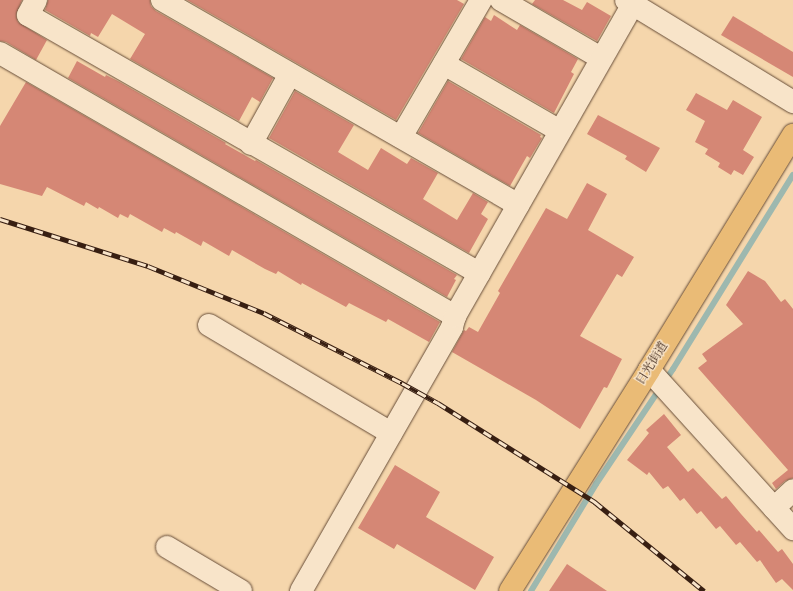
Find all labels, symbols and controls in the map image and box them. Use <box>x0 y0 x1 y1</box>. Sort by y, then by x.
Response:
street label: 日光街道 <box>634 340 672 388</box>

